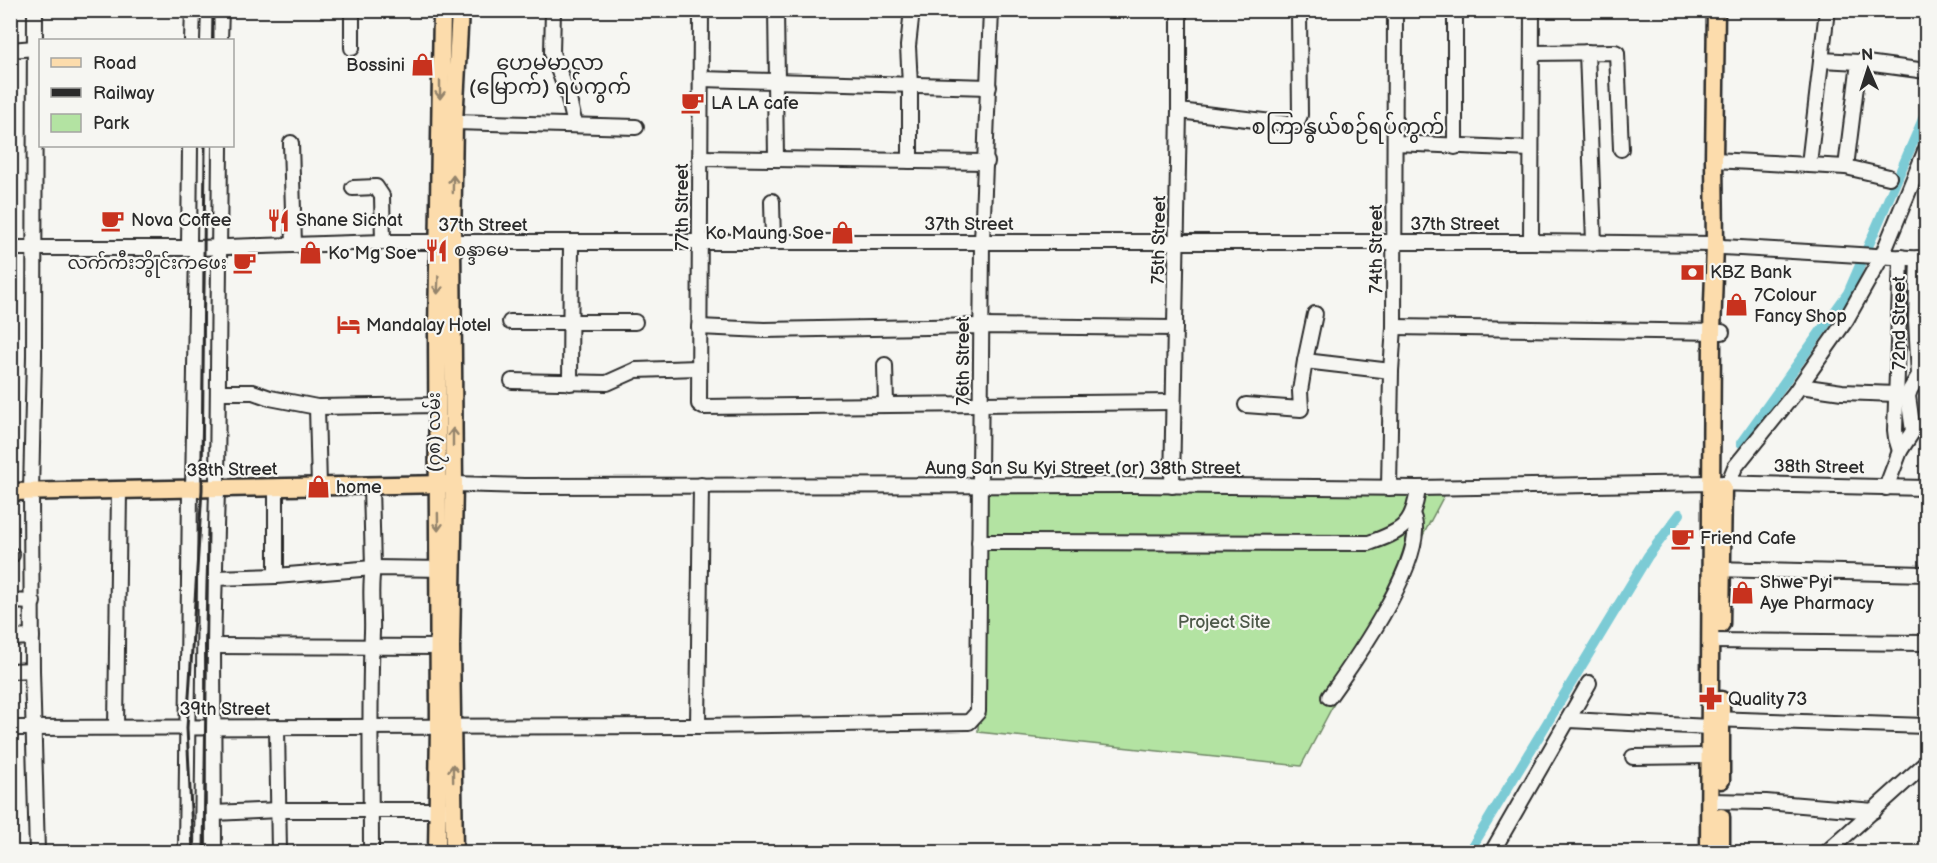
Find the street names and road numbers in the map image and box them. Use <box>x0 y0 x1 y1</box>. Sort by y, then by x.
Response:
street label: 77th Street <box>672 163 693 251</box>
street label: 75th Street <box>1148 195 1170 284</box>
street label: 74th Street <box>1366 204 1387 294</box>
street label: 37th Street <box>924 214 1014 235</box>
street label: 37th Street <box>1410 214 1500 235</box>
street label: 37th Street <box>438 215 528 236</box>
street label: 72nd Street <box>1889 276 1910 370</box>
street label: 76th Street <box>953 316 974 406</box>
street label: (၇၈) လမ်း <box>421 392 449 472</box>
street label: 38th Street <box>1773 456 1865 478</box>
street label: Aung San Su Kyi Street (or) 38th Street <box>925 458 1241 479</box>
street label: 38th Street <box>186 459 278 481</box>
street label: 39th Street <box>180 699 271 720</box>

